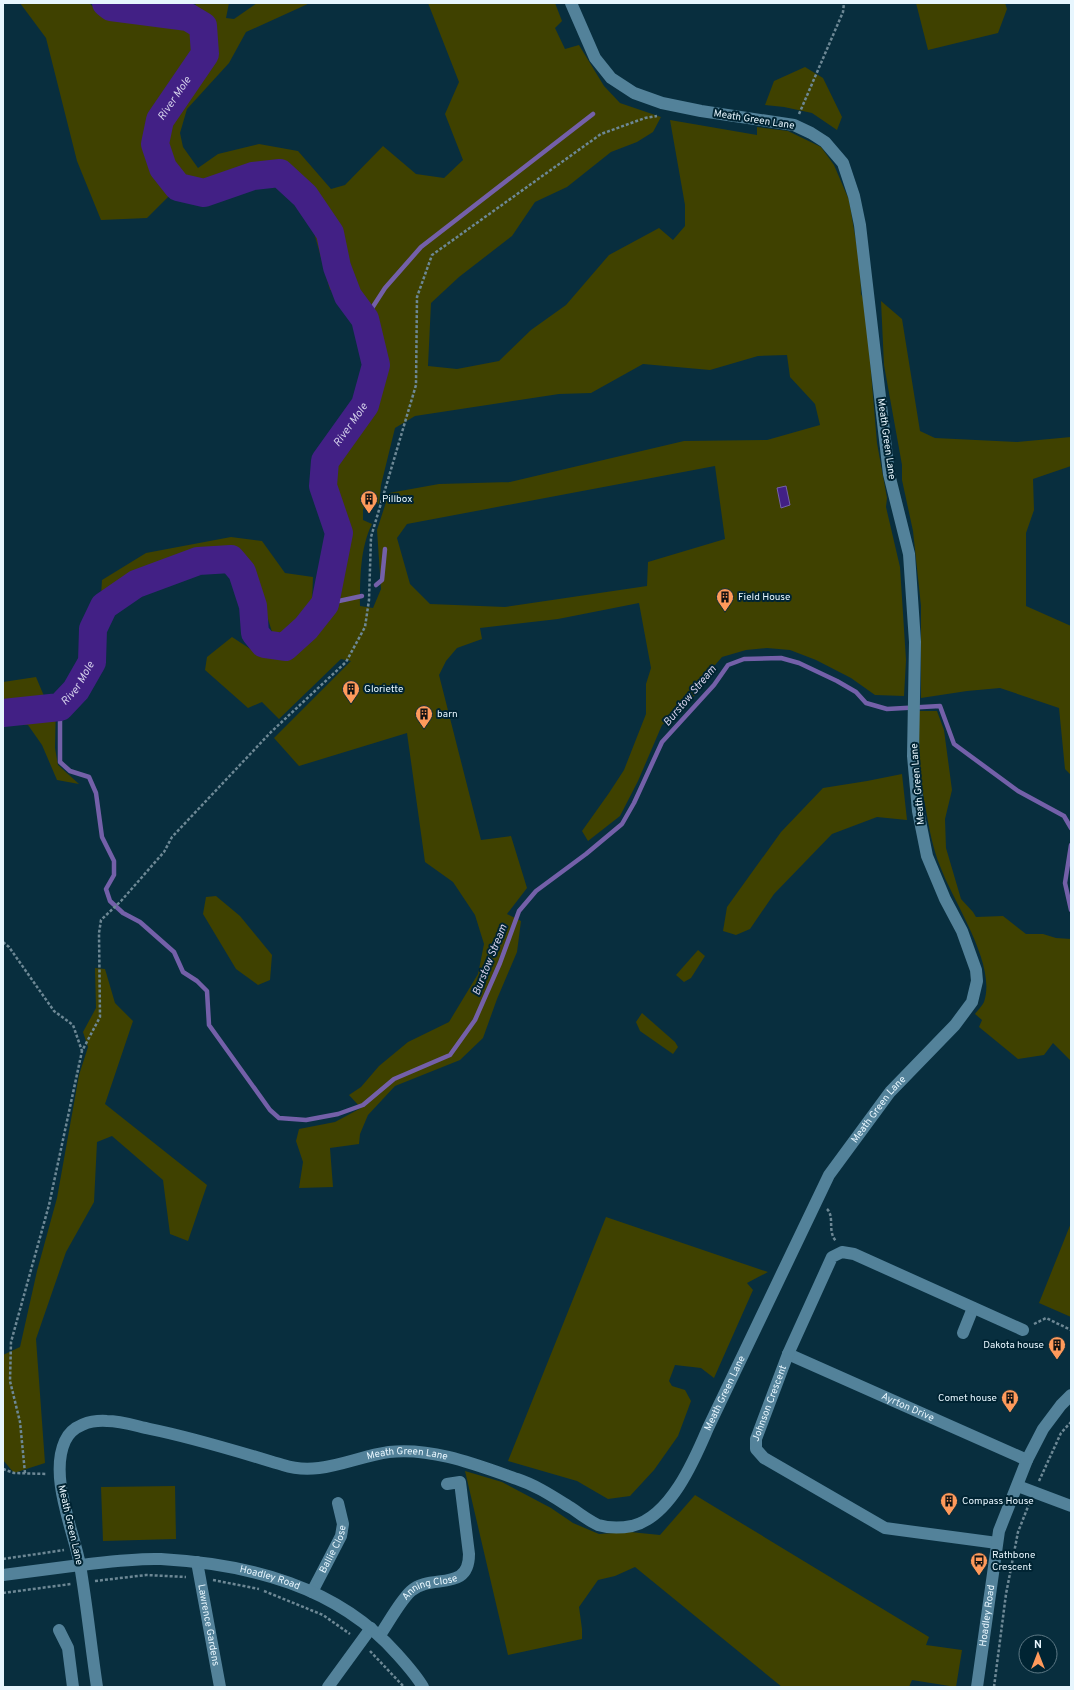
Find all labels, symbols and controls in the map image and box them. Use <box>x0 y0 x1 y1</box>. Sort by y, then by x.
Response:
water label: River Mole <box>155 74 195 123</box>
street label: Meath Green Lane <box>713 107 795 133</box>
street label: Meath Green Lane <box>874 398 898 480</box>
water label: River Mole <box>330 400 371 450</box>
building icon: Pillbox <box>359 489 379 514</box>
place label: Pillbox <box>382 493 412 506</box>
building icon: Field House <box>715 587 735 612</box>
place label: Field House <box>738 591 790 604</box>
water label: River Mole <box>58 659 98 708</box>
water label: Burstow Stream <box>660 663 720 729</box>
building icon: Gloriette <box>341 679 361 704</box>
place label: Gloriette <box>364 683 403 696</box>
building icon: barn <box>414 704 434 729</box>
place label: barn <box>437 708 458 721</box>
street label: Meath Green Lane <box>908 743 928 825</box>
water label: Burstow Stream <box>469 922 511 998</box>
street label: Meath Green Lane <box>848 1073 909 1146</box>
building icon: Dakota house <box>1047 1335 1067 1360</box>
place label: Dakota house <box>983 1339 1044 1352</box>
street label: Meath Green Lane <box>701 1353 748 1433</box>
street label: Johnson Crescent <box>749 1363 790 1443</box>
building icon: Comet house <box>1000 1388 1020 1413</box>
street label: Ayrton Drive <box>879 1390 936 1425</box>
place label: Comet house <box>938 1392 997 1405</box>
street label: Meath Green Lane <box>365 1445 449 1463</box>
street label: Meath Green Lane <box>54 1484 86 1566</box>
building icon: Compass House <box>939 1491 959 1516</box>
place label: Compass House <box>962 1495 1034 1508</box>
street label: Ballie Close <box>316 1524 349 1575</box>
place label: Rathbone Crescent <box>992 1549 1035 1574</box>
bus stop icon: Rathbone Crescent <box>969 1551 989 1576</box>
street label: Hoadley Road <box>238 1563 302 1593</box>
street label: Anning Close <box>399 1572 459 1603</box>
street label: Lawrence Gardens <box>195 1583 223 1667</box>
street label: Hoadley Road <box>976 1584 998 1648</box>
north arrow <box>1018 1634 1058 1674</box>
text: N <box>1034 1638 1042 1652</box>

